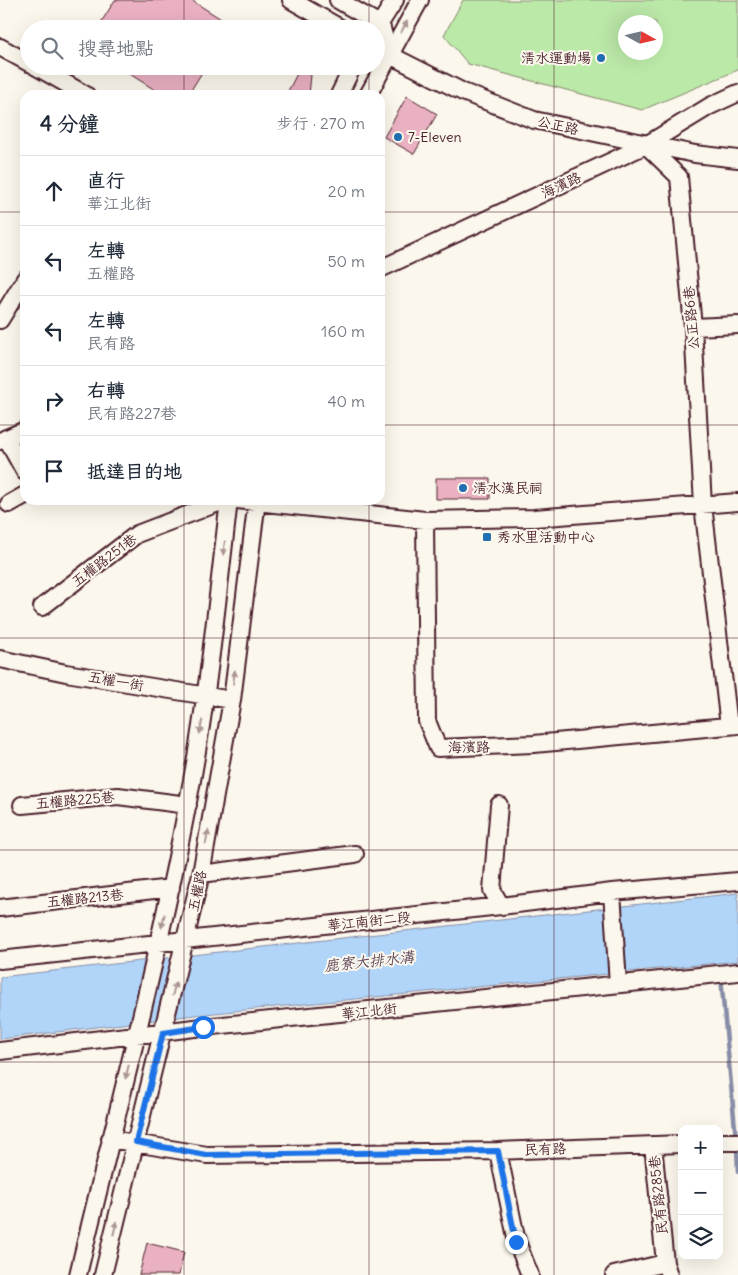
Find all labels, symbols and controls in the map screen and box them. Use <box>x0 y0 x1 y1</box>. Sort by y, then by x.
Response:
north arrow <box>618 15 663 60</box>
search box <box>20 20 385 75</box>
one-way arrow <box>400 20 409 34</box>
icon: search <box>38 34 66 62</box>
text: 搜尋地點 <box>78 36 154 60</box>
place label: 清水運動場 <box>521 49 591 67</box>
marker: 清水運動場 <box>595 52 607 64</box>
text: 4 分鐘 <box>40 110 99 137</box>
street label: 公正路 <box>536 112 580 138</box>
text: 步行 · 270 m <box>277 113 365 133</box>
place label: 7-Eleven <box>408 128 462 146</box>
marker: 7-Eleven <box>392 131 404 143</box>
text: 直行 <box>87 168 125 192</box>
street label: 海濱路 <box>538 168 584 202</box>
icon: ahead <box>40 177 68 205</box>
text: 20 m <box>328 181 365 201</box>
text: 華江北街 <box>87 193 151 213</box>
text: 左轉 <box>87 238 125 262</box>
icon: left <box>40 247 68 275</box>
text: 50 m <box>327 251 365 271</box>
text: 五權路 <box>87 263 135 283</box>
street label: 公正路6巷 <box>679 284 703 351</box>
text: 左轉 <box>87 308 125 332</box>
icon: left <box>40 317 68 345</box>
text: 160 m <box>321 321 365 341</box>
text: 民有路 <box>87 333 135 353</box>
text: 右轉 <box>87 378 125 402</box>
icon: right <box>40 387 68 415</box>
text: 40 m <box>327 391 365 411</box>
text: 民有路227巷 <box>87 403 176 423</box>
icon: arrive <box>40 457 68 485</box>
text: 抵達目的地 <box>87 459 182 483</box>
place label: 清水漢民祠 <box>473 479 543 497</box>
marker: 清水漢民祠 <box>457 482 469 494</box>
place label: 秀水里活動中心 <box>497 528 595 546</box>
street label: 五權路251巷 <box>68 529 141 590</box>
marker: 秀水里活動中心 <box>481 531 493 543</box>
one-way arrow <box>220 541 228 557</box>
street label: 五權一街 <box>87 667 145 695</box>
one-way arrow <box>231 669 239 685</box>
one-way arrow <box>197 719 205 735</box>
street label: 海濱路 <box>448 738 490 756</box>
street label: 五權路225巷 <box>35 787 116 812</box>
one-way arrow <box>204 829 212 845</box>
street label: 五權路 <box>184 869 210 913</box>
street label: 五權路213巷 <box>46 885 125 911</box>
street label: 華江南街二段 <box>326 908 412 934</box>
one-way arrow <box>159 913 167 928</box>
water label: 鹿寮大排水溝 <box>323 947 417 975</box>
one-way arrow <box>170 981 178 996</box>
street label: 華江北街 <box>340 999 398 1023</box>
route start <box>192 1016 215 1039</box>
one-way arrow <box>123 1064 131 1079</box>
map controls <box>678 1125 723 1260</box>
button: + <box>678 1125 723 1170</box>
street label: 民有路 <box>524 1139 566 1159</box>
street label: 民有路285巷 <box>645 1153 671 1236</box>
button: − <box>678 1170 723 1215</box>
button: layers <box>678 1215 723 1260</box>
one-way arrow <box>111 1220 119 1235</box>
route end <box>505 1231 528 1254</box>

